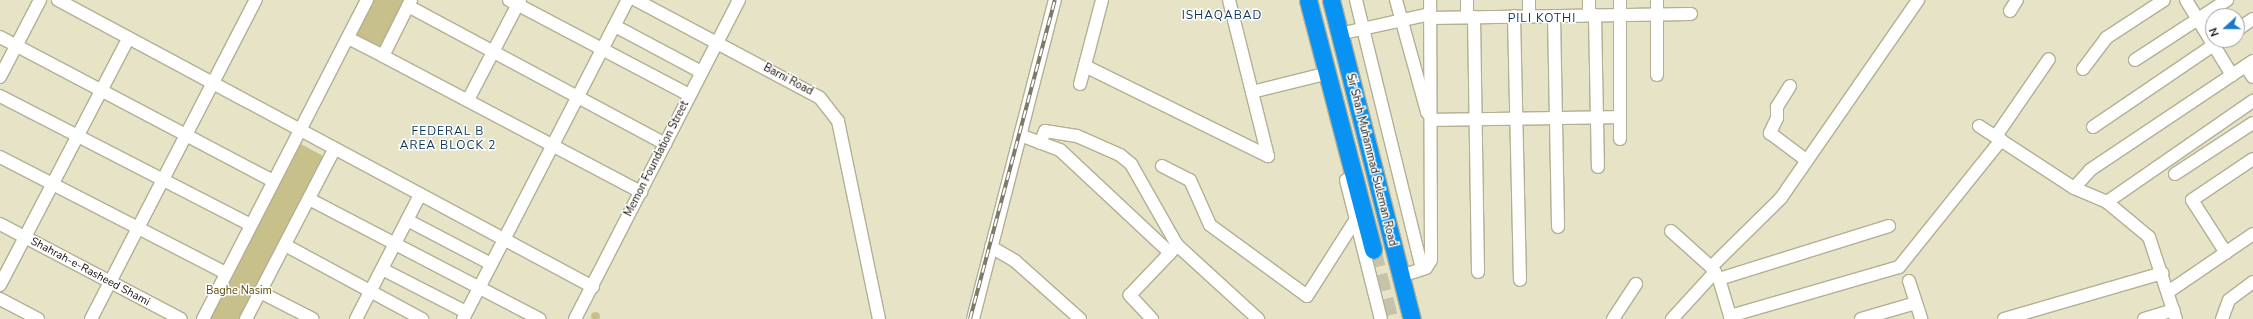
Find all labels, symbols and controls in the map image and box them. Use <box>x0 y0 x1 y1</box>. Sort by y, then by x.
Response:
north arrow <box>2205 8 2245 48</box>
district label: ISHAQABAD <box>1182 9 1262 23</box>
district label: PILI KOTHI <box>1508 12 1576 26</box>
text: N <box>2206 26 2223 39</box>
street label: Barni Road <box>761 61 815 99</box>
street label: Sir Shah Muhammad Suleman Road <box>1343 72 1399 248</box>
street label: Memon Foundation Street <box>622 99 692 219</box>
district label: FEDERAL B AREA BLOCK 2 <box>400 125 496 153</box>
street label: Shahrah-e-Rasheed Shami <box>28 235 152 309</box>
park label: Baghe Nasim <box>206 284 272 298</box>

